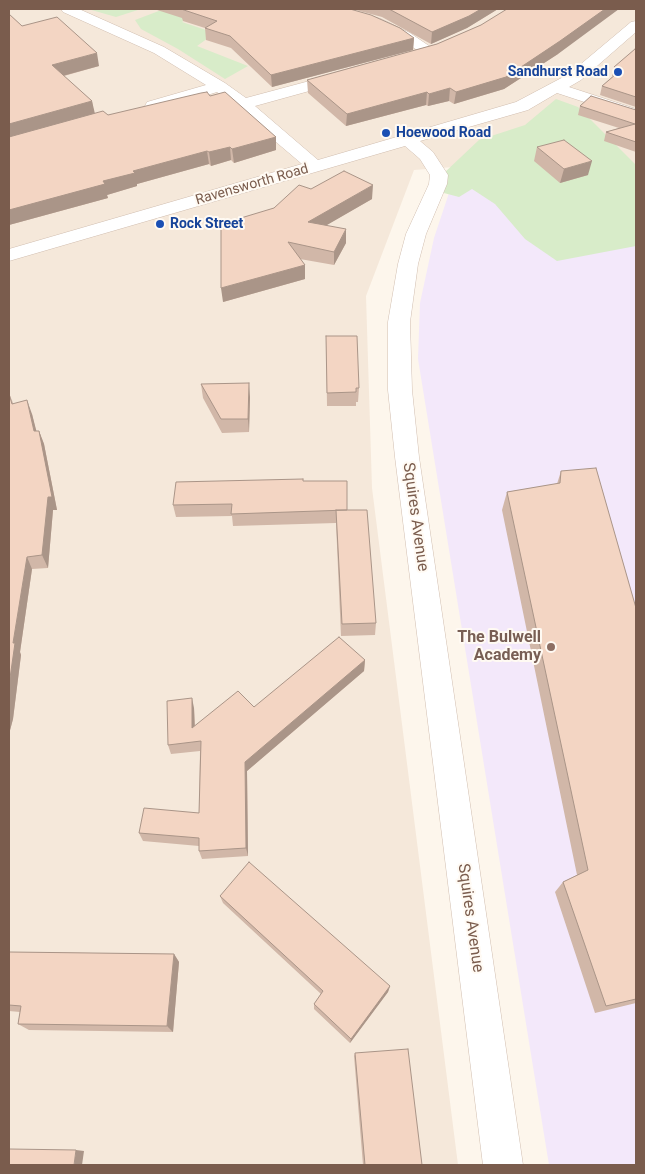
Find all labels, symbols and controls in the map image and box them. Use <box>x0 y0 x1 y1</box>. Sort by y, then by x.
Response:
place label: Sandhurst Road <box>508 64 608 80</box>
marker: Sandhurst Road <box>612 66 624 78</box>
place label: Hoewood Road <box>396 125 491 141</box>
marker: Hoewood Road <box>380 127 392 139</box>
street label: Ravensworth Road <box>194 161 310 209</box>
place label: Rock Street <box>170 216 243 232</box>
marker: Rock Street <box>154 218 166 230</box>
street label: Squires Avenue <box>398 461 432 573</box>
place label: The Bulwell Academy <box>457 628 541 666</box>
marker: The Bulwell Academy <box>545 641 557 653</box>
street label: Squires Avenue <box>453 862 487 974</box>

